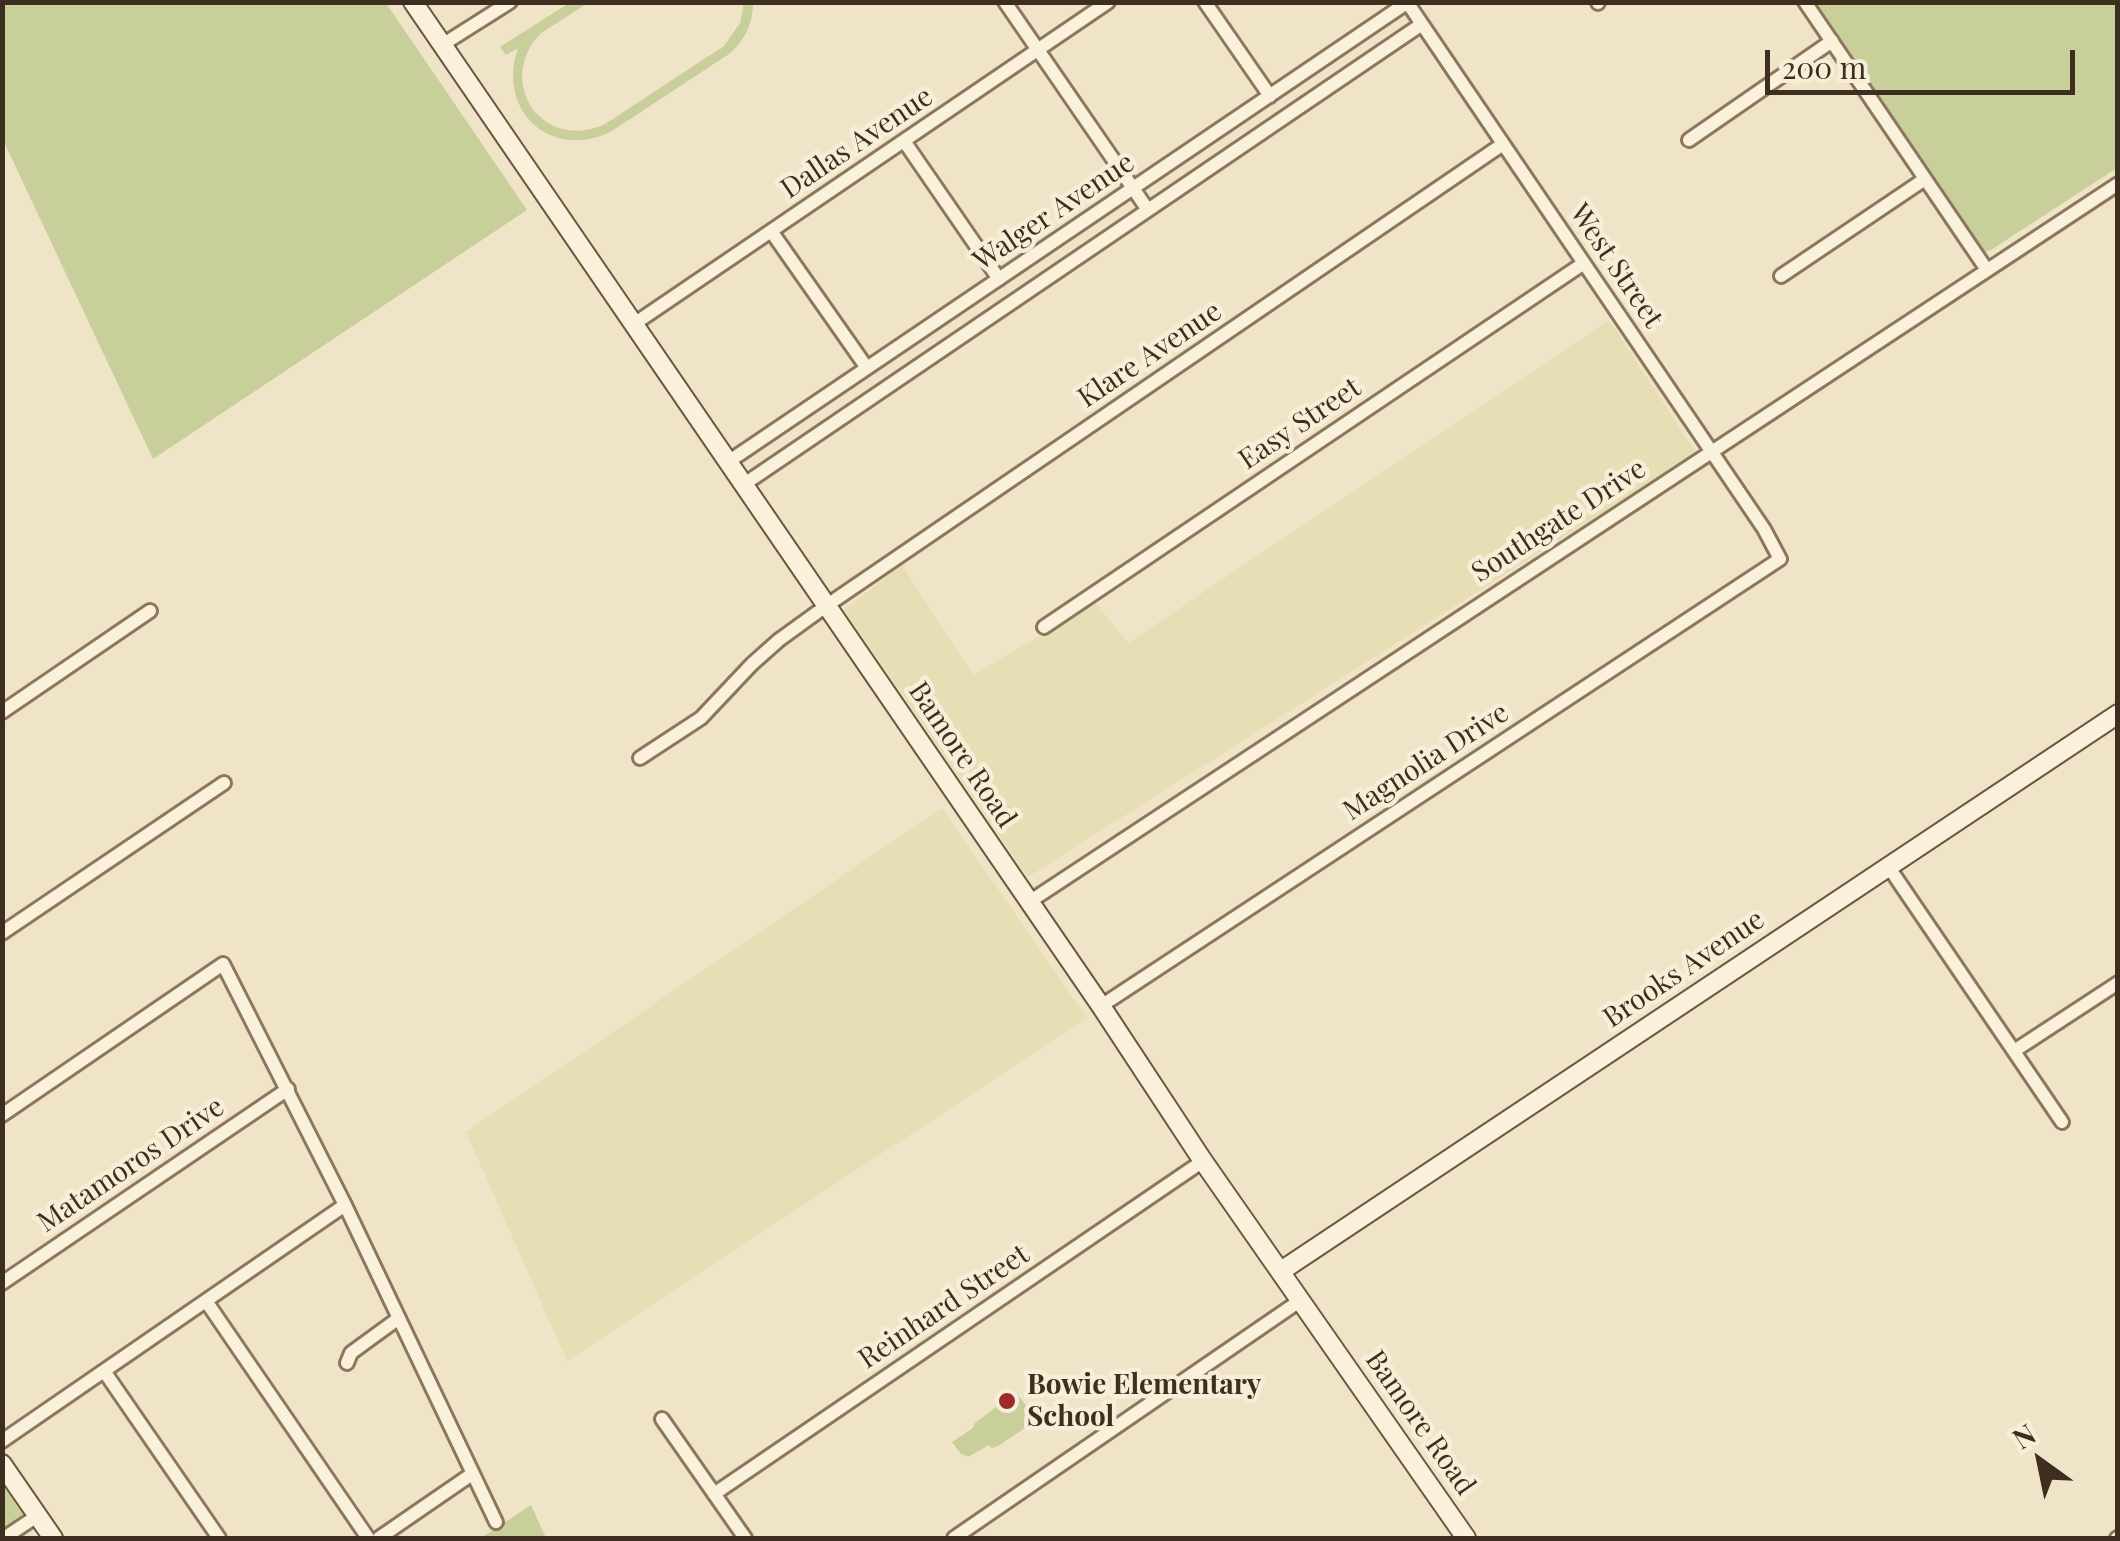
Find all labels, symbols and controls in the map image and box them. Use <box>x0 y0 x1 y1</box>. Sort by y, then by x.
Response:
scale bar <box>1770 30 2080 92</box>
text: 200 m <box>1782 47 1866 87</box>
street label: Dallas Avenue <box>775 80 939 206</box>
street label: Walger Avenue <box>967 146 1141 278</box>
street label: West Street <box>1562 198 1670 334</box>
street label: Klare Avenue <box>1072 295 1228 415</box>
street label: Easy Street <box>1233 371 1367 477</box>
street label: Southgate Drive <box>1466 452 1652 590</box>
street label: Bamore Road <box>901 676 1023 834</box>
street label: Magnolia Drive <box>1337 696 1515 828</box>
street label: Brooks Avenue <box>1597 903 1771 1035</box>
street label: Matamoros Drive <box>31 1090 231 1240</box>
street label: Reinhard Street <box>853 1238 1035 1376</box>
street label: Bamore Road <box>1358 1344 1482 1502</box>
place label: Bowie Elementary School <box>1027 1368 1261 1434</box>
marker: Bowie Elementary School <box>996 1390 1018 1412</box>
north arrow <box>1990 1411 2090 1511</box>
text: N <box>2005 1414 2042 1456</box>

